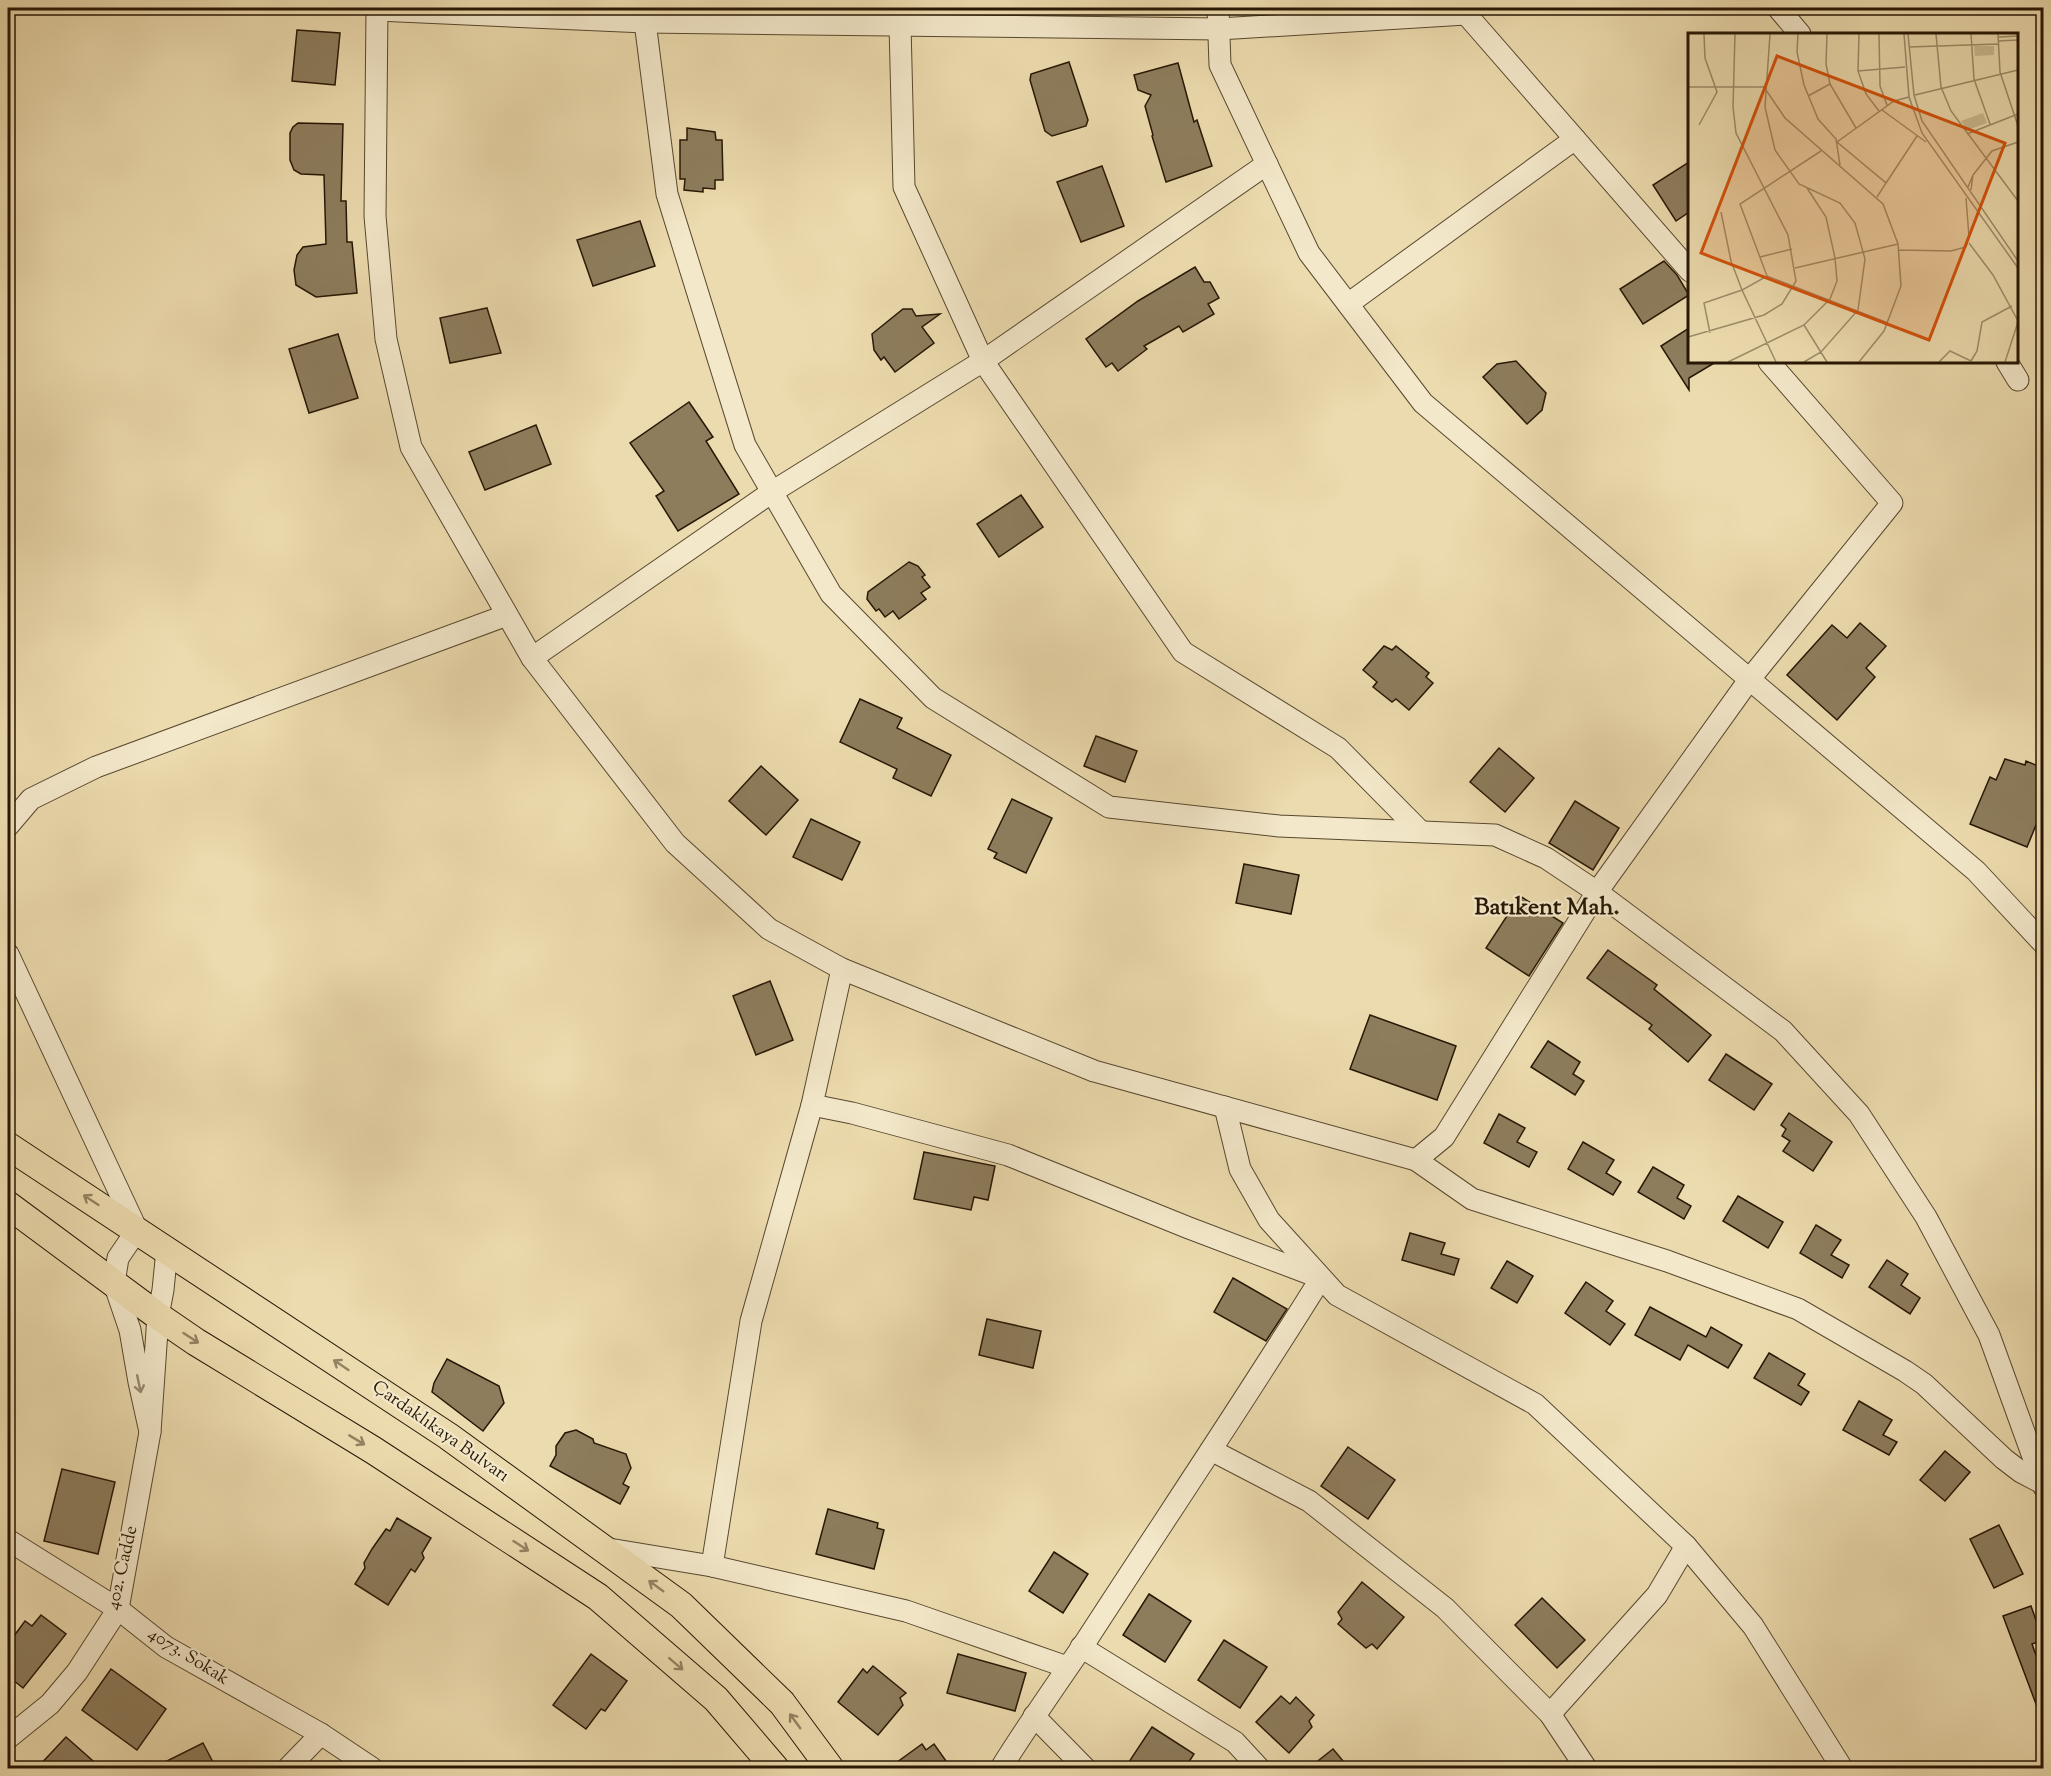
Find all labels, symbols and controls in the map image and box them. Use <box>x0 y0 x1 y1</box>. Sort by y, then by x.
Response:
inset map <box>1688 33 2018 363</box>
district label: Batıkent Mah. <box>1474 891 1620 925</box>
one-way arrow <box>83 1194 100 1206</box>
one-way arrow <box>182 1333 199 1345</box>
one-way arrow <box>333 1359 350 1372</box>
one-way arrow <box>134 1374 146 1393</box>
street label: Çardaklıkaya Bulvarı <box>366 1375 514 1489</box>
one-way arrow <box>348 1434 365 1446</box>
street label: 402. Cadde <box>101 1523 145 1613</box>
one-way arrow <box>512 1540 529 1553</box>
one-way arrow <box>648 1580 664 1592</box>
street label: 4073. Sokak <box>142 1622 234 1692</box>
one-way arrow <box>668 1657 683 1671</box>
one-way arrow <box>789 1714 801 1730</box>

